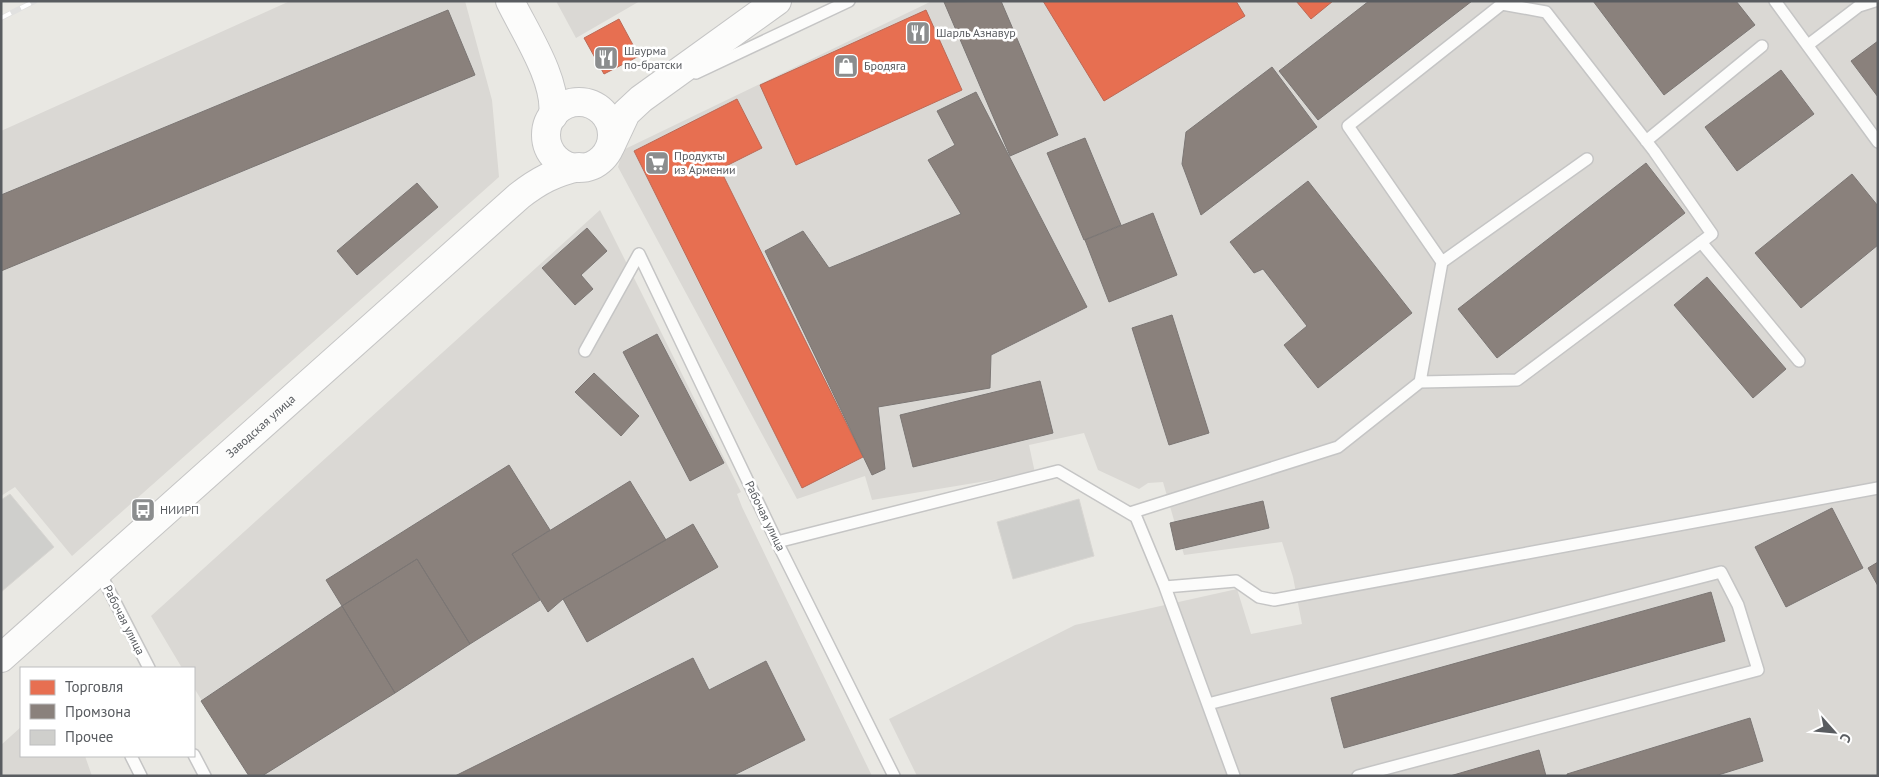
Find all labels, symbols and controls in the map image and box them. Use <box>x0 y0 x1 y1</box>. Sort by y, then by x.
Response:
restaurant icon: Шарль Азнавур <box>905 20 931 46</box>
place label: Шарль Азнавур <box>936 25 1016 40</box>
place label: Шаурма по-братски <box>624 43 682 72</box>
restaurant icon: Шаурма по-братски <box>593 45 619 71</box>
shop icon: Бродяга <box>833 53 859 79</box>
place label: Бродяга <box>864 58 906 73</box>
place label: Продукты из Армении <box>674 148 736 177</box>
supermarket icon: Продукты из Армении <box>644 150 670 176</box>
street label: Заводская улица <box>223 391 298 461</box>
street label: Рабочая улица <box>742 478 789 553</box>
bus stop icon: НИИРП <box>130 497 156 523</box>
place label: НИИРП <box>160 502 199 517</box>
street label: Рабочая улица <box>100 582 148 657</box>
legend <box>20 667 195 757</box>
text: Торговля <box>65 677 123 696</box>
text: Промзона <box>65 702 131 721</box>
north arrow <box>1809 707 1859 757</box>
text: Прочее <box>65 727 113 746</box>
text: С <box>1836 730 1855 746</box>

